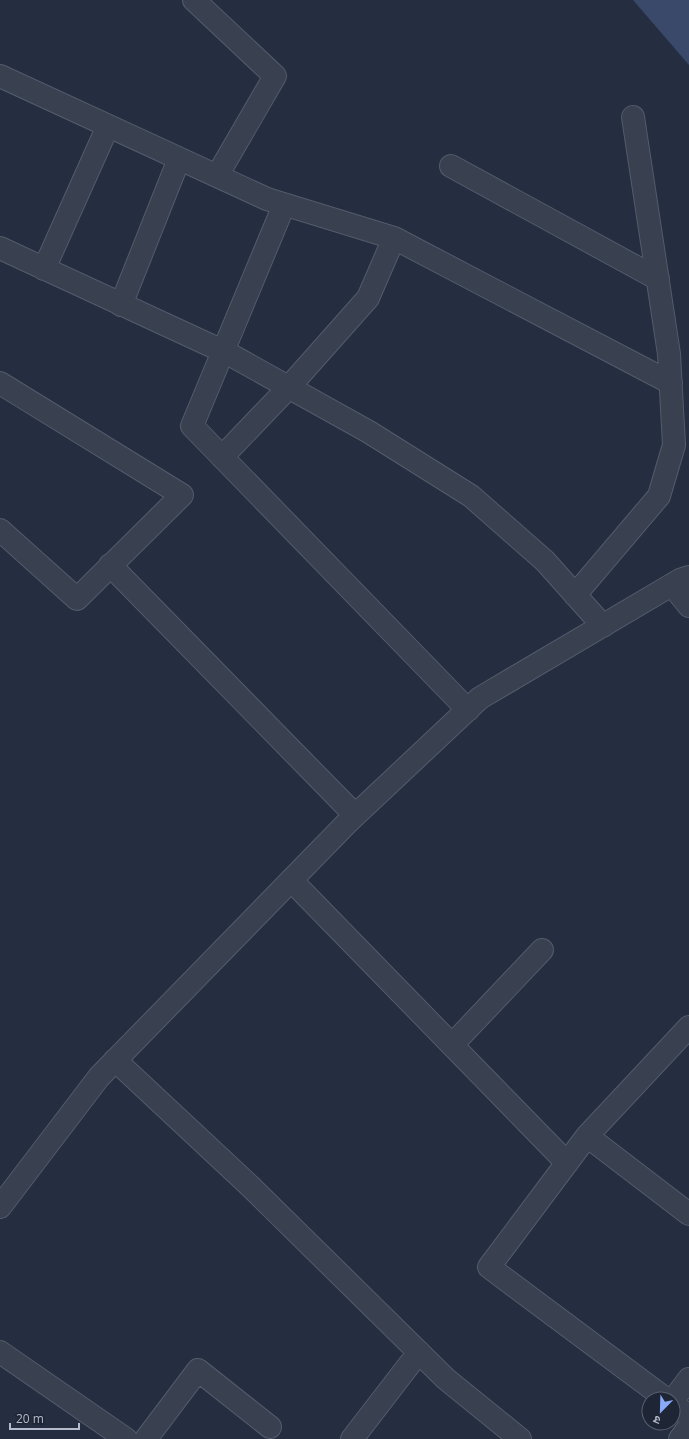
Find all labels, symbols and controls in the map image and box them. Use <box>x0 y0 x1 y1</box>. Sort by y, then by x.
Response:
north arrow <box>641 1391 681 1431</box>
scale bar <box>10 1405 79 1431</box>
text: 20 m <box>16 1410 44 1427</box>
text: उ <box>650 1412 663 1429</box>

